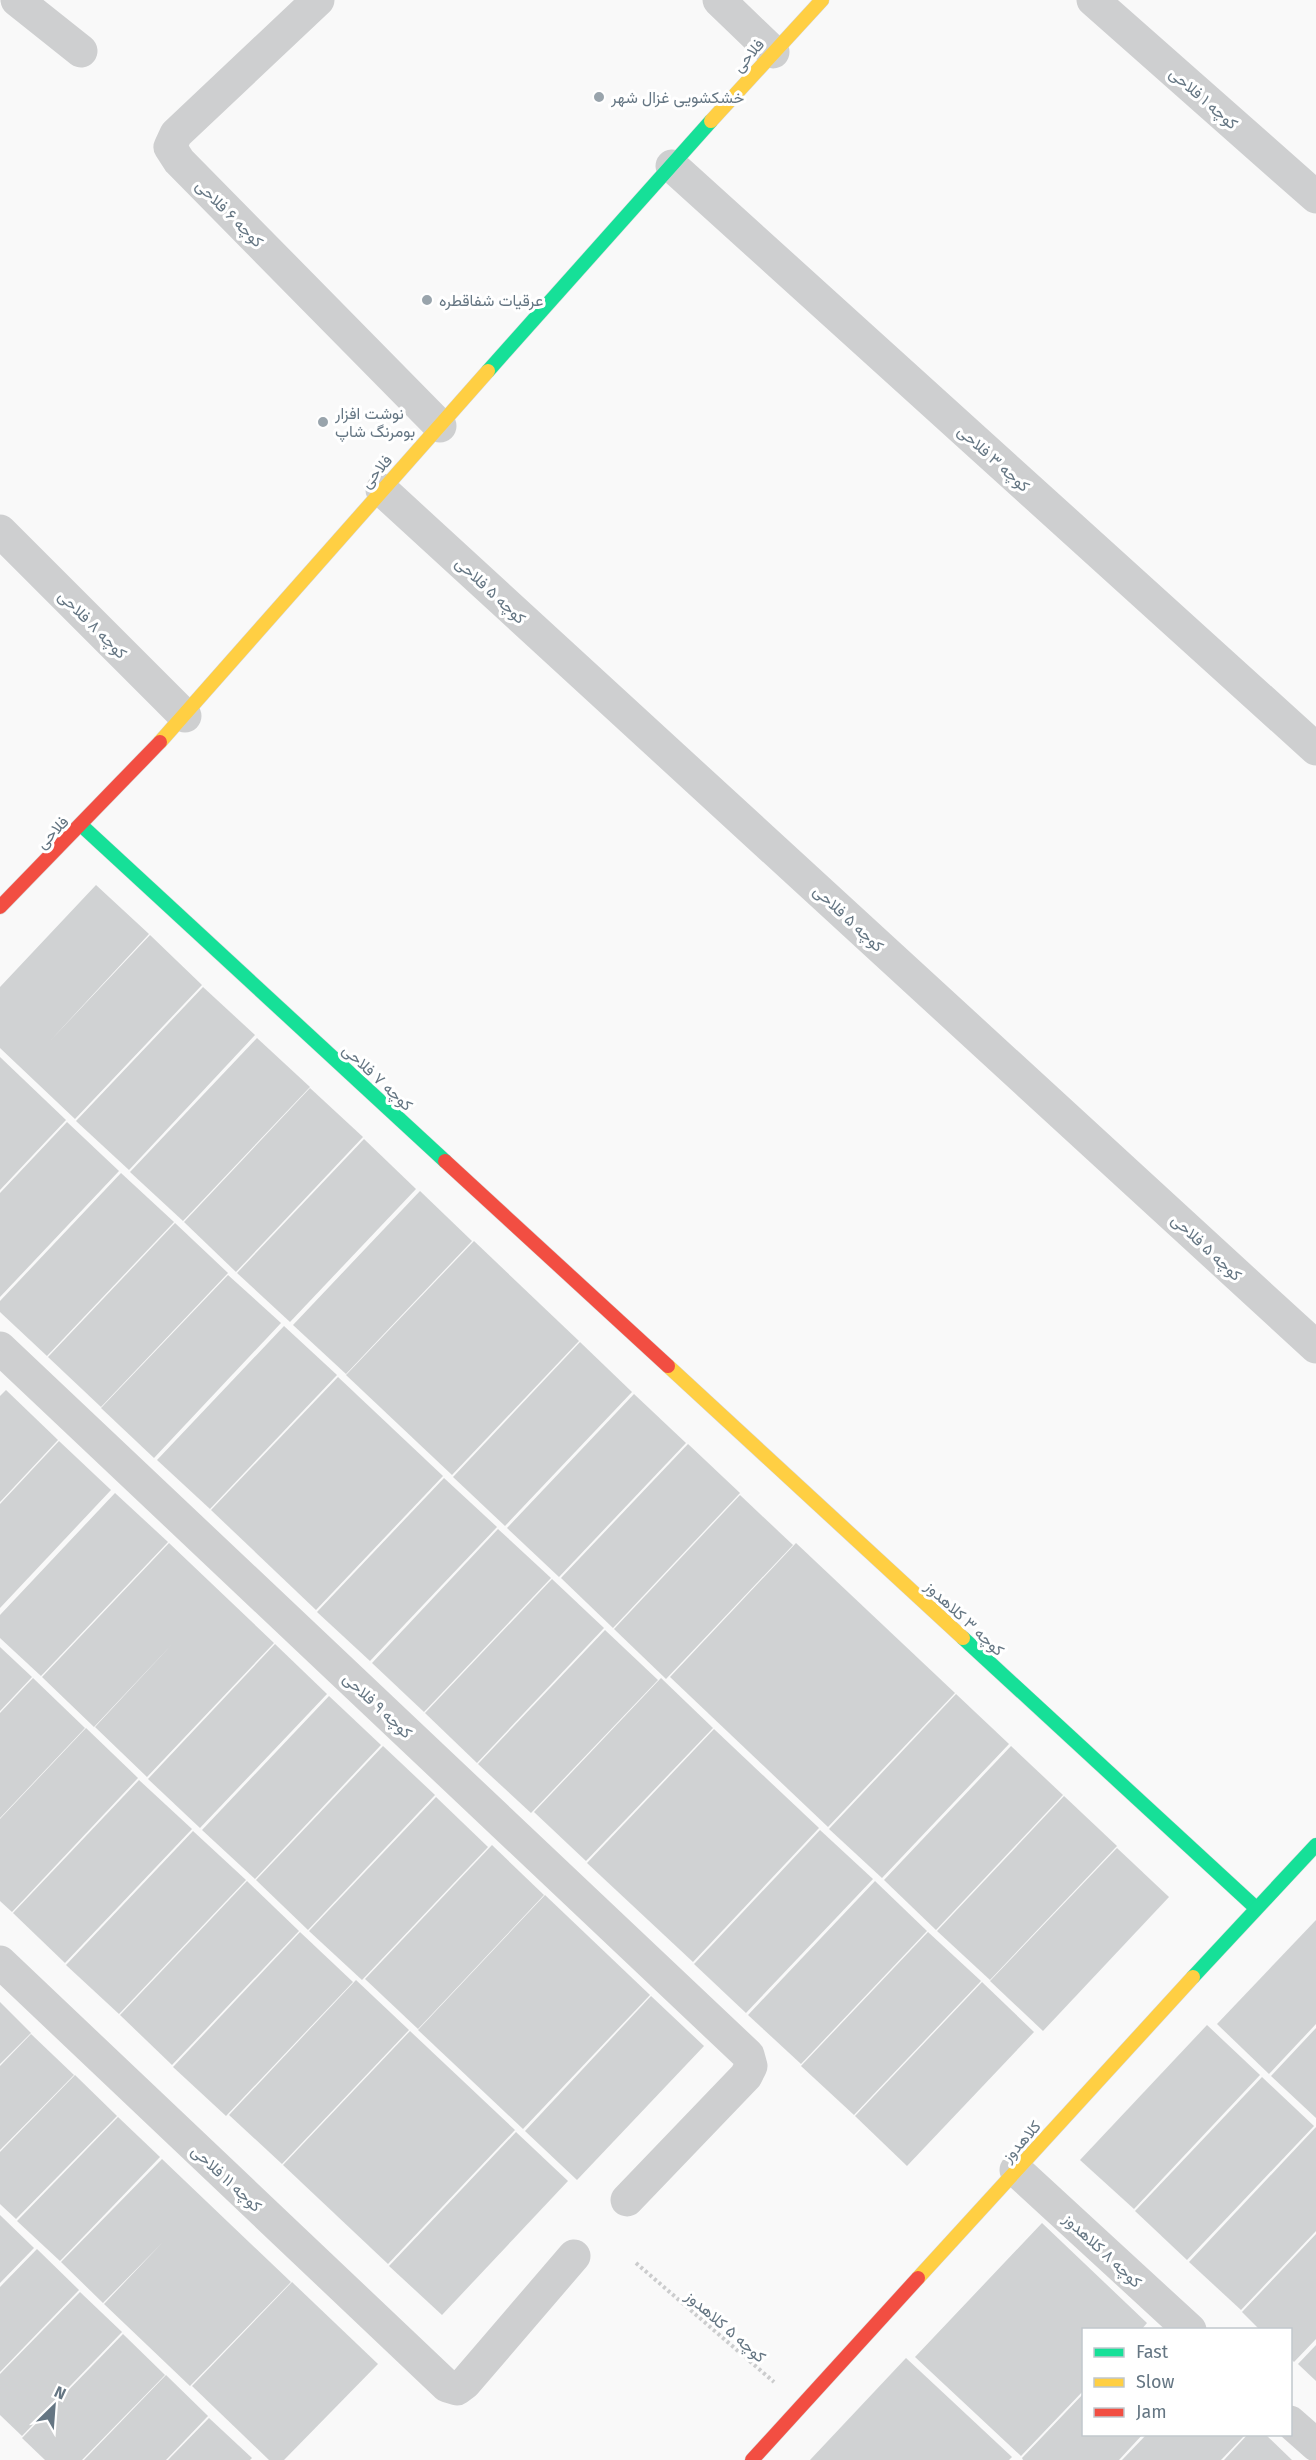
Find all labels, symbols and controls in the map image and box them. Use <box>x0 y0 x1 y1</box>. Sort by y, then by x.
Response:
street label: فلاحی <box>729 35 769 77</box>
street label: کوچه ۱ فلاحی <box>1164 64 1242 135</box>
place label: خشکشویی غزال شهر <box>610 88 744 108</box>
marker: خشکشویی غزال شهر <box>592 90 606 104</box>
street label: کوچه ۶ فلاحی <box>191 176 267 252</box>
place label: عرقیات شفاقطره <box>439 291 543 311</box>
marker: عرقیات شفاقطره <box>420 293 434 307</box>
place label: نوشت افزار بومرنگ شاپ <box>334 404 415 443</box>
marker: نوشت افزار بومرنگ شاپ <box>316 415 330 429</box>
street label: کوچه ۳ فلاحی <box>952 421 1034 497</box>
street label: فلاحی <box>357 451 397 493</box>
street label: کوچه ۵ فلاحی <box>450 553 530 629</box>
street label: کوچه ۸ فلاحی <box>53 586 131 664</box>
street label: فلاحی <box>32 812 73 853</box>
street label: کوچه ۵ فلاحی <box>808 881 888 957</box>
street label: کوچه ۷ فلاحی <box>337 1040 417 1116</box>
street label: کوچه ۵ فلاحی <box>1166 1210 1246 1286</box>
street label: کوچه ۳ کلاهدوز <box>919 1576 1008 1661</box>
street label: کوچه ۹ فلاحی <box>338 1669 416 1744</box>
street label: کلاهدوز <box>997 2117 1046 2167</box>
street label: کوچه ۱۱ فلاحی <box>186 2141 266 2217</box>
street label: کوچه ۸ کلاهدوز <box>1057 2209 1146 2293</box>
street label: کوچه ۵ کلاهدوز <box>680 2286 770 2368</box>
legend <box>1082 2328 1292 2436</box>
text: Fast <box>1136 2341 1169 2363</box>
text: Slow <box>1136 2371 1175 2393</box>
north arrow <box>24 2376 84 2436</box>
text: N <box>51 2382 69 2404</box>
text: Jam <box>1136 2401 1167 2423</box>

